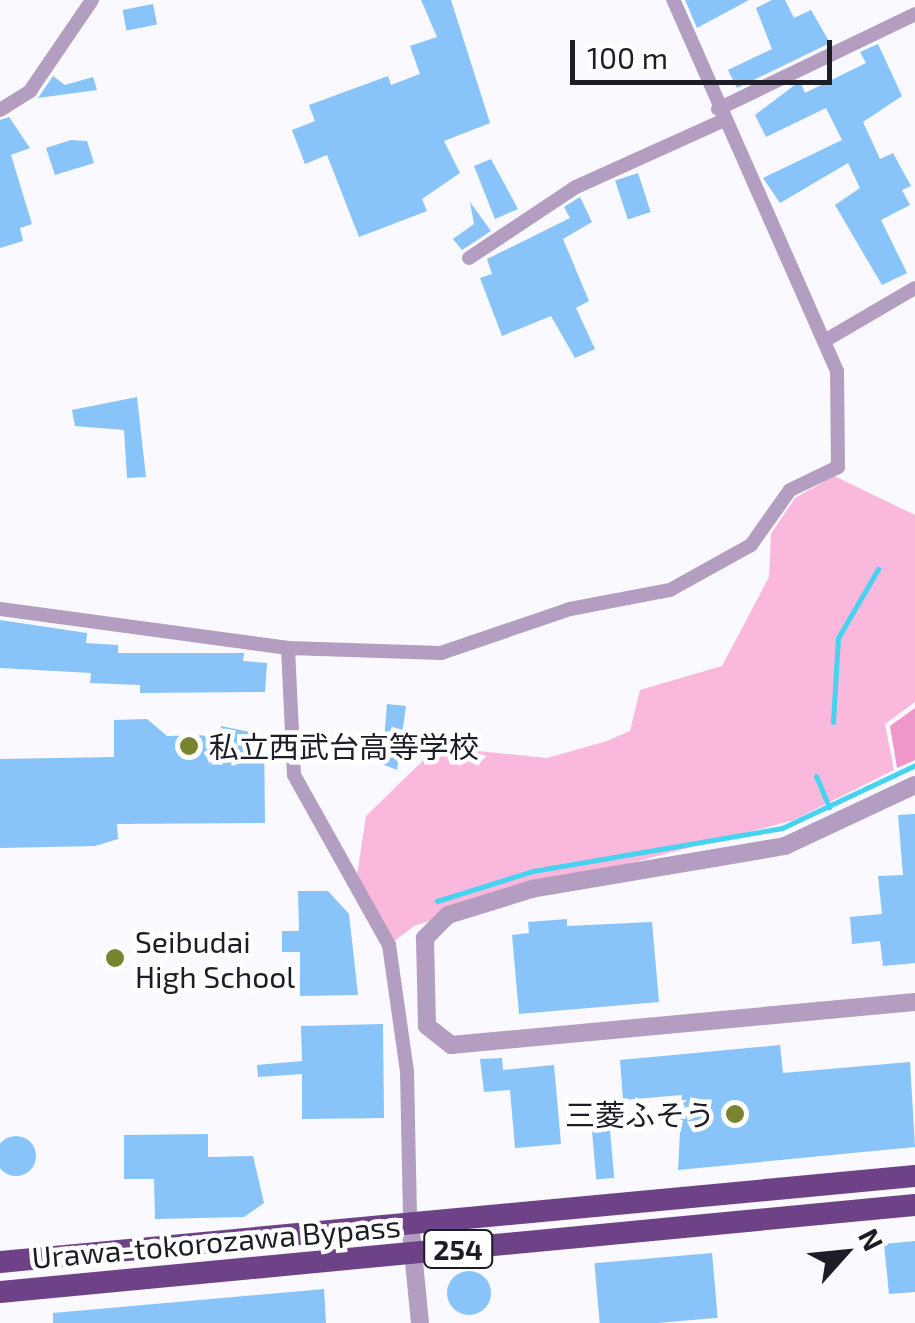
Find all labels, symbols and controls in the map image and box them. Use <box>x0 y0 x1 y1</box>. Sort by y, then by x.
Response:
scale bar <box>575 20 838 82</box>
text: 100 m <box>587 39 668 75</box>
place label: 私立西武台高等学校 <box>209 728 479 764</box>
marker: 私立西武台高等学校 <box>178 735 200 757</box>
place label: Seibudai High School <box>135 923 295 994</box>
marker: Seibudai High School <box>104 947 126 969</box>
place label: 三菱ふそう <box>565 1096 715 1132</box>
marker: 三菱ふそう <box>724 1103 746 1125</box>
north arrow <box>795 1203 895 1303</box>
street label: Urawa-tokorozawa Bypass <box>30 1207 402 1275</box>
text: N <box>852 1223 891 1256</box>
road number: 254 <box>423 1226 493 1272</box>

